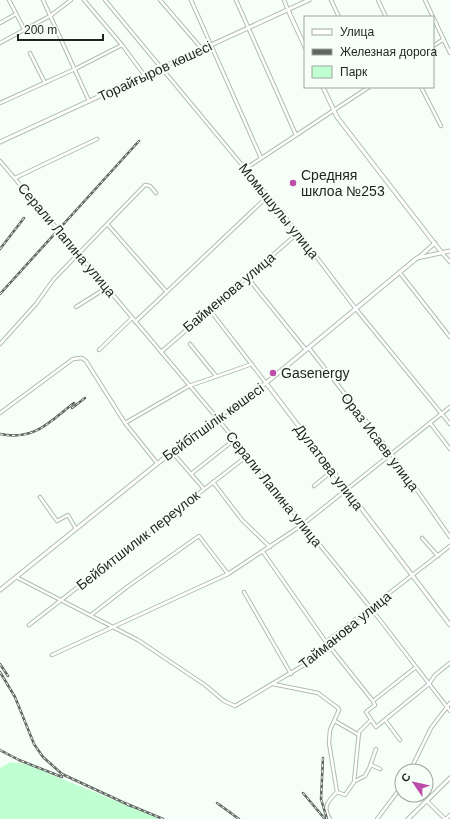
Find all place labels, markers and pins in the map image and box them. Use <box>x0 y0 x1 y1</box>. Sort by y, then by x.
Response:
place label: Средняя шклоа №253 <box>301 167 385 199</box>
marker: Средняя шклоа №253 <box>288 178 298 188</box>
place label: Gasenergy <box>281 365 349 381</box>
marker: Gasenergy <box>268 368 278 378</box>

